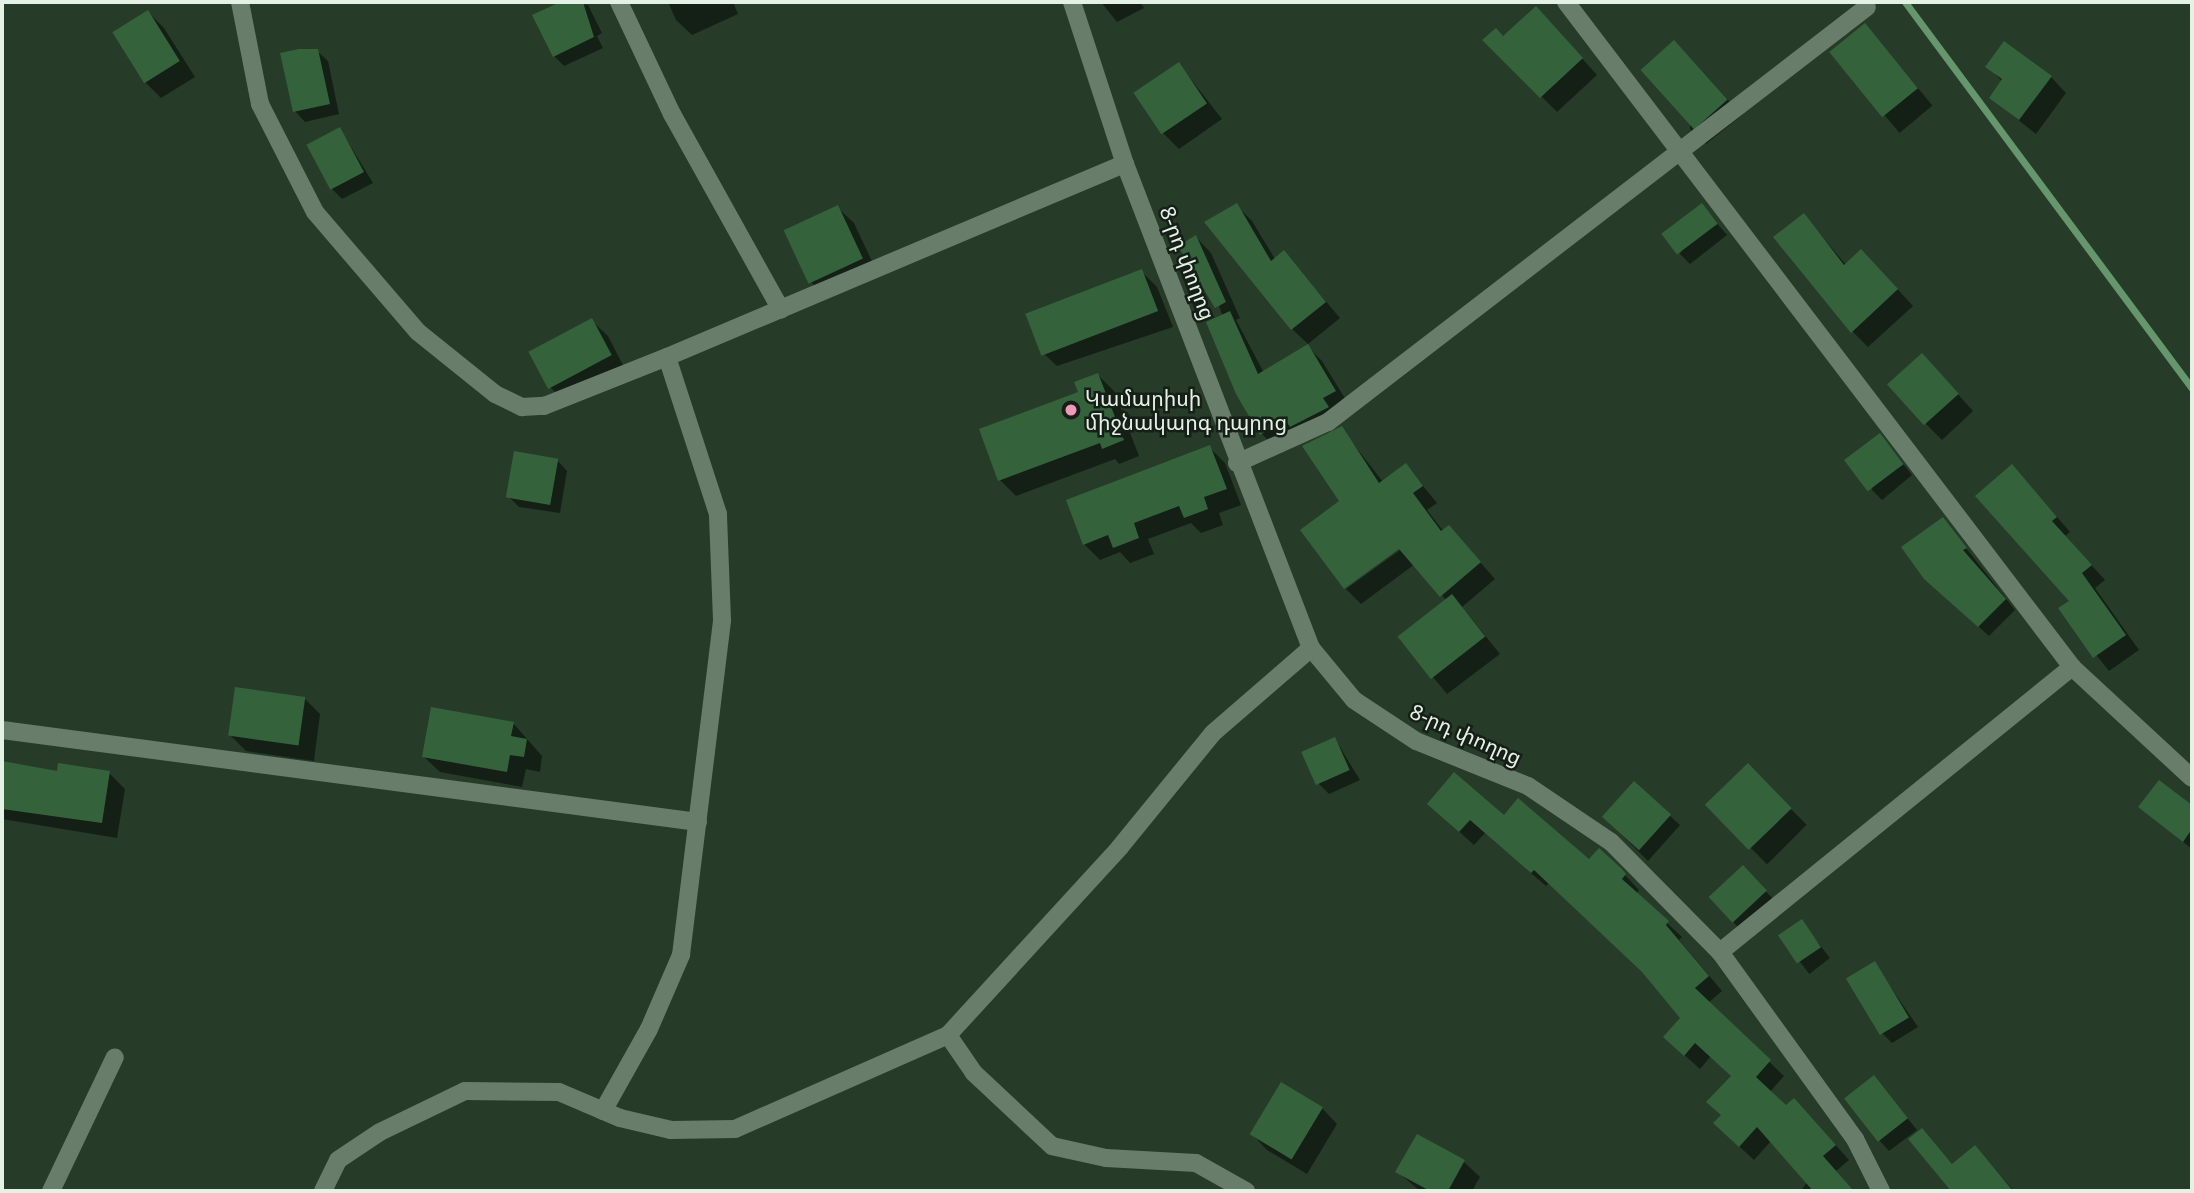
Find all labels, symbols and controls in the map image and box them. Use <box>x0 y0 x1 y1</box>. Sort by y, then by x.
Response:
street label: 8-րդ փողոց <box>1155 203 1221 323</box>
place label: Կամարիսի միջնակարգ դպրոց <box>1085 385 1287 435</box>
marker: Կամարիսի միջնակարգ դպրոց <box>1063 402 1079 418</box>
street label: 8-րդ փողոց <box>1406 698 1526 770</box>

